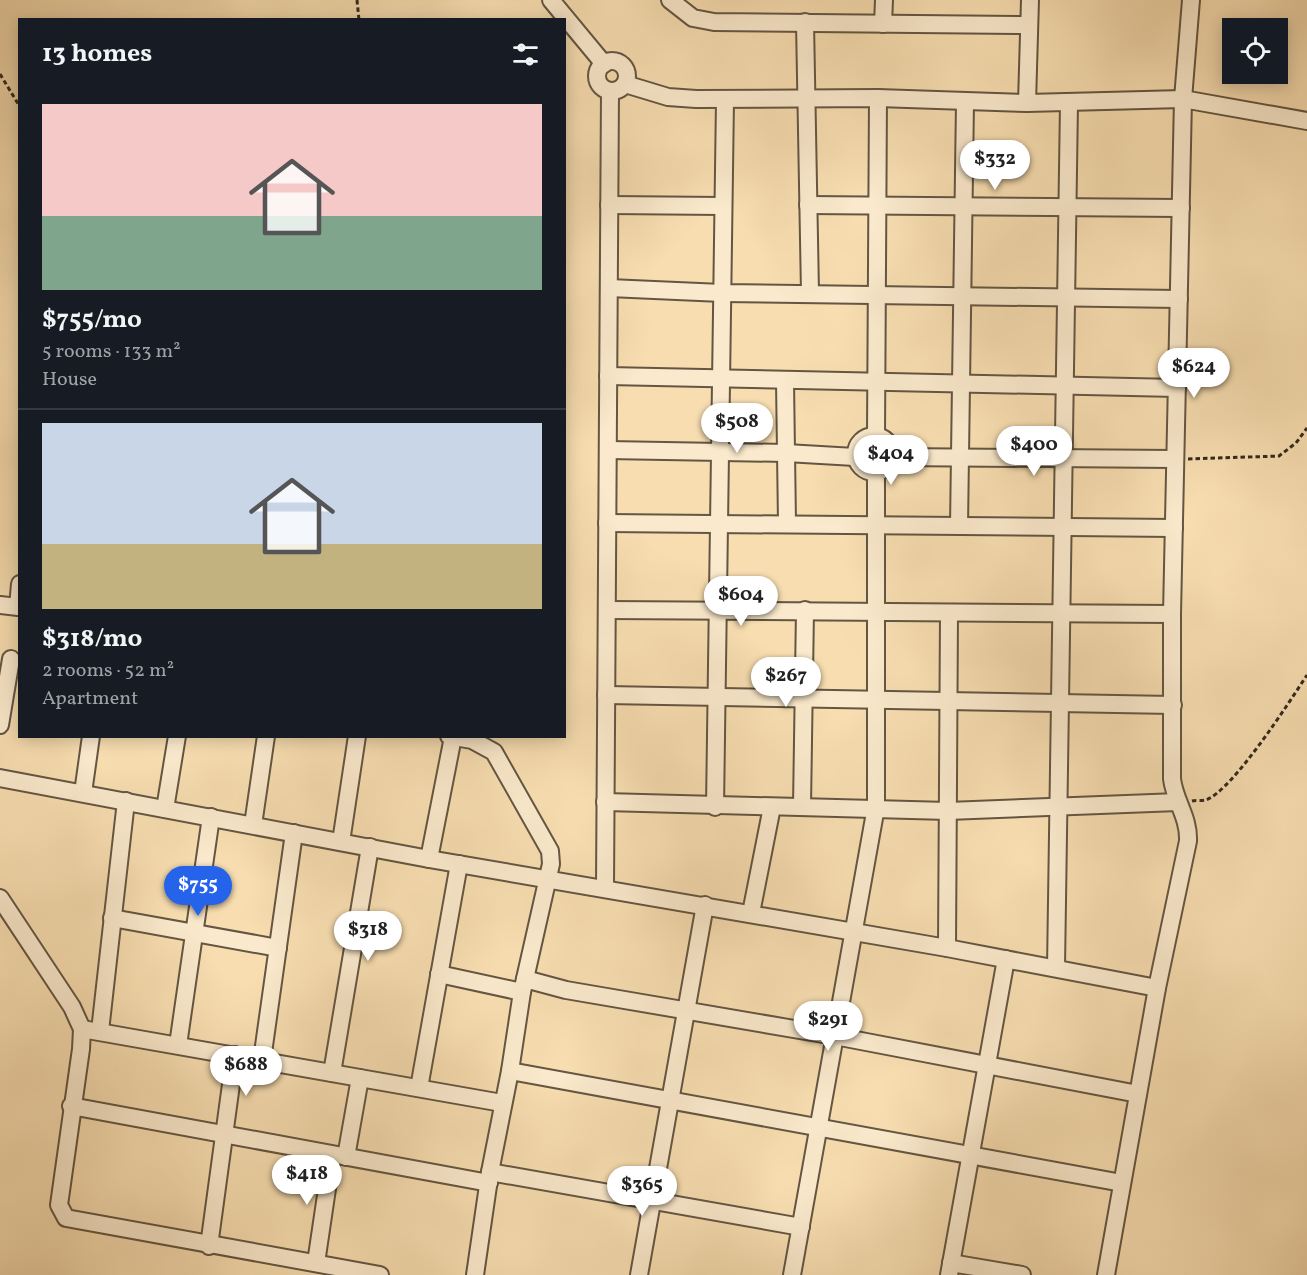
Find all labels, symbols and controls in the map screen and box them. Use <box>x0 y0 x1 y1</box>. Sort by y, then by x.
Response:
map controls <box>1222 18 1288 84</box>
button: locate <box>1222 18 1288 84</box>
text: 13 homes <box>42 36 152 72</box>
icon: filters <box>509 38 542 71</box>
pin: $332 <box>959 140 1031 191</box>
icon: home <box>238 143 346 251</box>
text: $332 <box>974 145 1016 173</box>
text: $755/mo <box>42 302 142 338</box>
text: 5 rooms · 133 m² <box>42 338 181 366</box>
pin: $624 <box>1158 348 1230 399</box>
text: $624 <box>1172 353 1216 381</box>
text: House <box>42 366 97 394</box>
pin: $508 <box>701 403 773 454</box>
text: $508 <box>715 408 759 436</box>
pin: $400 <box>998 426 1070 477</box>
text: $400 <box>1010 431 1058 459</box>
pin: $404 <box>855 435 927 486</box>
text: $404 <box>868 440 914 468</box>
icon: home <box>238 462 346 570</box>
pin: $604 <box>705 576 777 627</box>
text: $604 <box>718 581 764 609</box>
text: $318/mo <box>42 621 142 657</box>
text: 2 rooms · 52 m² <box>42 657 174 685</box>
pin: $267 <box>750 657 822 708</box>
text: $267 <box>765 662 807 690</box>
text: Apartment <box>42 685 138 713</box>
pin: $755 <box>162 866 234 917</box>
text: $755 <box>178 871 218 899</box>
pin: $318 <box>332 911 404 962</box>
text: $318 <box>348 916 388 944</box>
pin: $291 <box>792 1001 864 1052</box>
text: $291 <box>808 1006 848 1034</box>
pin: $688 <box>210 1046 282 1097</box>
text: $688 <box>224 1051 268 1079</box>
pin: $418 <box>271 1155 343 1206</box>
text: $418 <box>286 1160 328 1188</box>
pin: $365 <box>606 1166 678 1217</box>
text: $365 <box>621 1171 663 1199</box>

